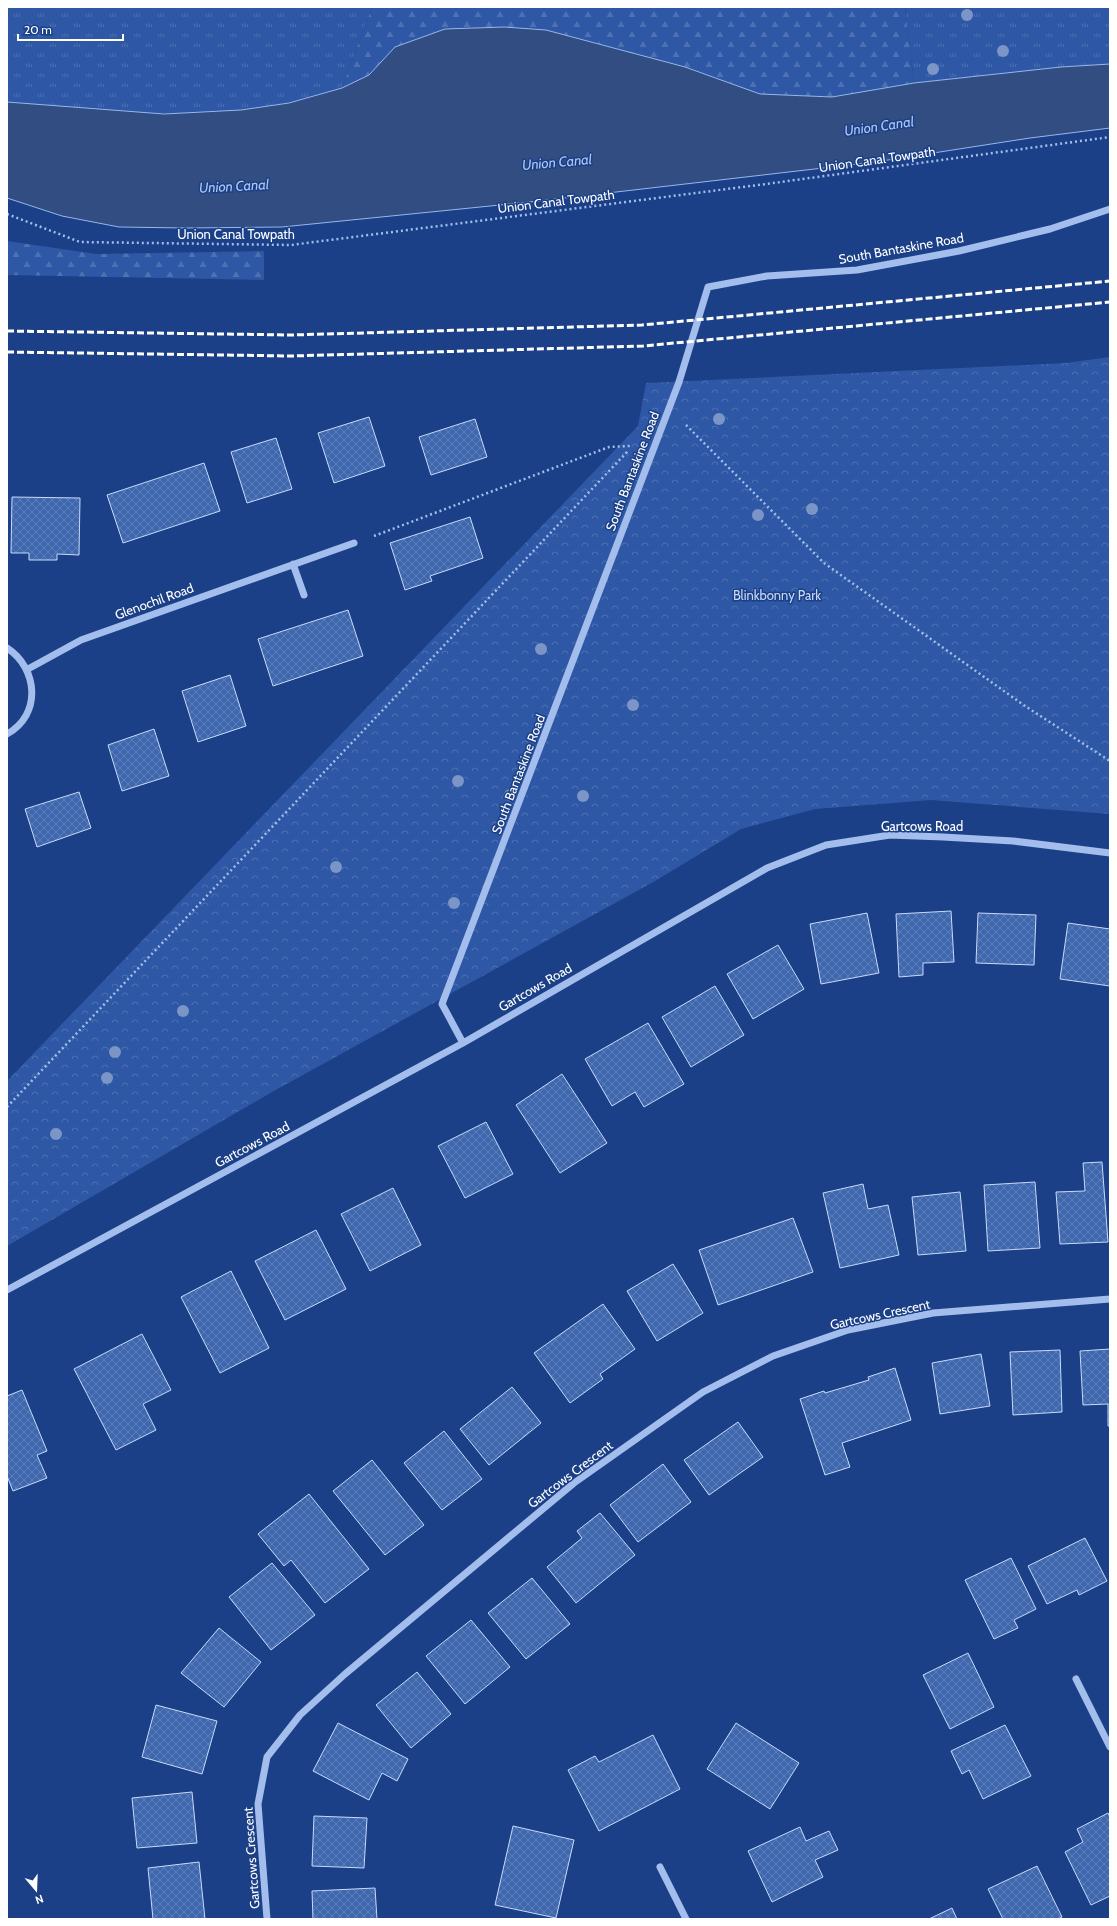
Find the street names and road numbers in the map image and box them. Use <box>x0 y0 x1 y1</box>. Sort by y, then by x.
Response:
street label: Union Canal Towpath <box>818 143 936 175</box>
street label: Union Canal Towpath <box>497 186 615 216</box>
street label: Union Canal Towpath <box>177 226 295 242</box>
street label: South Bantaskine Road <box>837 229 965 267</box>
street label: South Bantaskine Road <box>602 409 662 533</box>
street label: Glenochil Road <box>112 579 196 623</box>
street label: South Bantaskine Road <box>488 712 548 836</box>
street label: Gartcows Road <box>881 818 963 834</box>
street label: Gartcows Road <box>495 960 575 1014</box>
street label: Gartcows Road <box>212 1118 292 1170</box>
street label: Gartcows Crescent <box>828 1295 932 1332</box>
street label: Gartcows Crescent <box>524 1437 616 1511</box>
street label: Gartcows Crescent <box>239 1806 263 1909</box>

